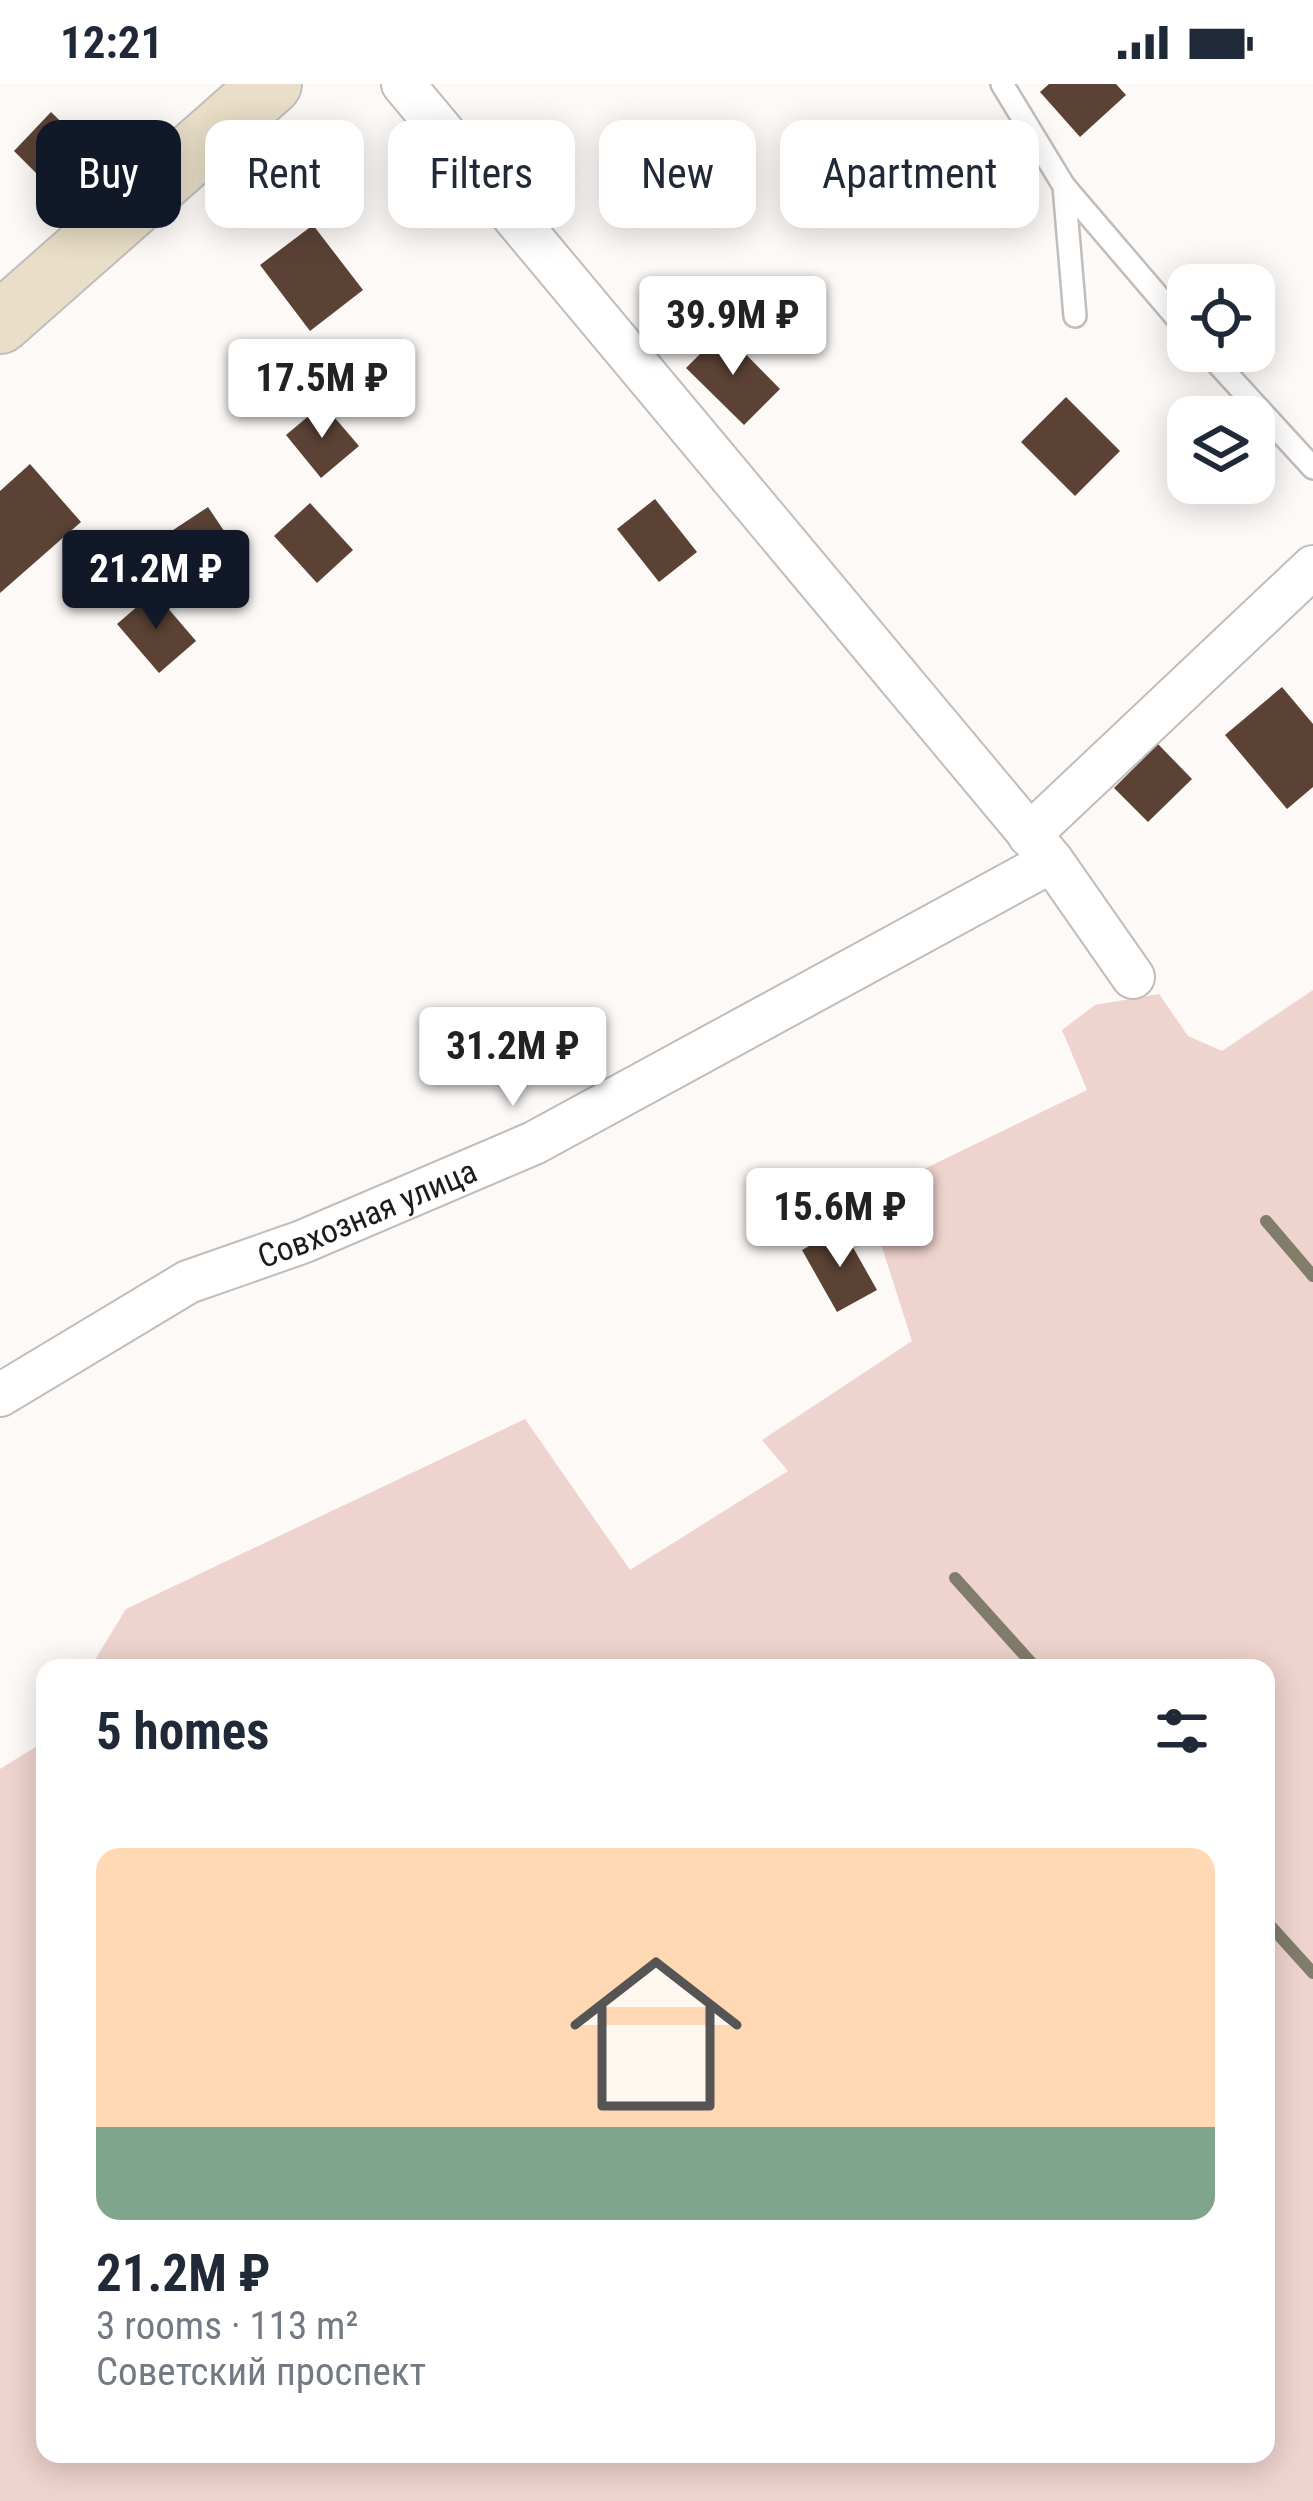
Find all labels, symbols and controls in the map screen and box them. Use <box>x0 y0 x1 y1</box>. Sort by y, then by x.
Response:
text: 12:21 <box>60 16 163 69</box>
chip: Buy <box>36 120 181 228</box>
chip: Rent <box>205 120 364 228</box>
chip: Filters <box>388 120 575 228</box>
chip: New <box>599 120 756 228</box>
chip: Apartment <box>780 120 1039 228</box>
map controls <box>1167 264 1275 504</box>
button: locate <box>1167 264 1275 372</box>
pin: 39.9M ₽ <box>622 276 844 378</box>
text: 39.9M ₽ <box>666 292 800 338</box>
pin: 17.5M ₽ <box>211 339 433 441</box>
text: 17.5M ₽ <box>255 355 389 401</box>
button: layers <box>1167 396 1275 504</box>
pin: 21.2M ₽ <box>45 530 267 632</box>
text: 21.2M ₽ <box>89 546 223 592</box>
pin: 31.2M ₽ <box>402 1007 624 1109</box>
text: 31.2M ₽ <box>446 1023 580 1069</box>
street label: Совхозная улица <box>252 1151 482 1276</box>
pin: 15.6M ₽ <box>729 1168 951 1270</box>
text: 15.6M ₽ <box>773 1184 907 1230</box>
icon: filters <box>1149 1698 1215 1764</box>
text: 5 homes <box>96 1702 269 1761</box>
icon: home <box>548 1926 764 2142</box>
text: 21.2M ₽ <box>96 2244 271 2303</box>
text: 3 rooms · 113 m² <box>96 2303 358 2349</box>
text: Советский проспект <box>96 2349 426 2395</box>

